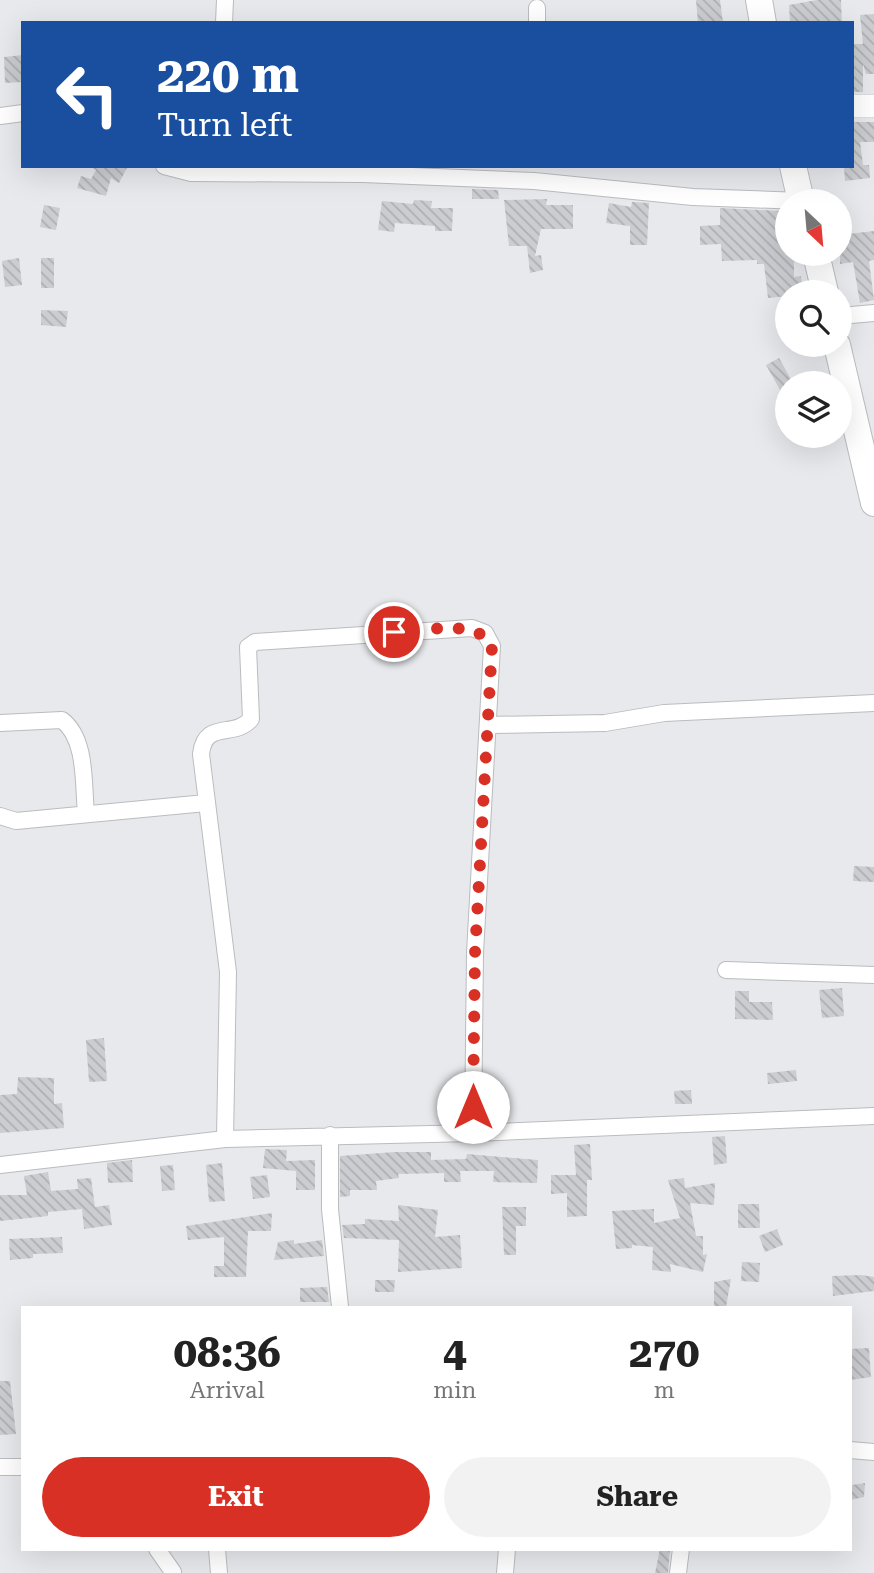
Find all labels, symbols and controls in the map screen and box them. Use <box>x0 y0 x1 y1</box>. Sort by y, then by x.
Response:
text: 220 m <box>157 47 299 104</box>
icon: left <box>42 49 133 140</box>
text: Turn left <box>157 106 292 144</box>
north arrow <box>775 189 852 266</box>
map controls <box>775 189 852 448</box>
button: search <box>775 280 852 357</box>
button: layers <box>775 371 852 448</box>
pin <box>364 602 424 662</box>
icon: arrive <box>375 613 413 651</box>
position arrow <box>436 1070 510 1144</box>
text: 08:36 <box>174 1328 281 1377</box>
text: 4 <box>443 1328 467 1377</box>
text: 270 <box>629 1328 699 1377</box>
text: Arrival <box>190 1377 264 1404</box>
text: min <box>433 1377 476 1404</box>
text: m <box>654 1377 675 1404</box>
button: Exit <box>42 1457 430 1537</box>
button: Share <box>444 1457 831 1537</box>

